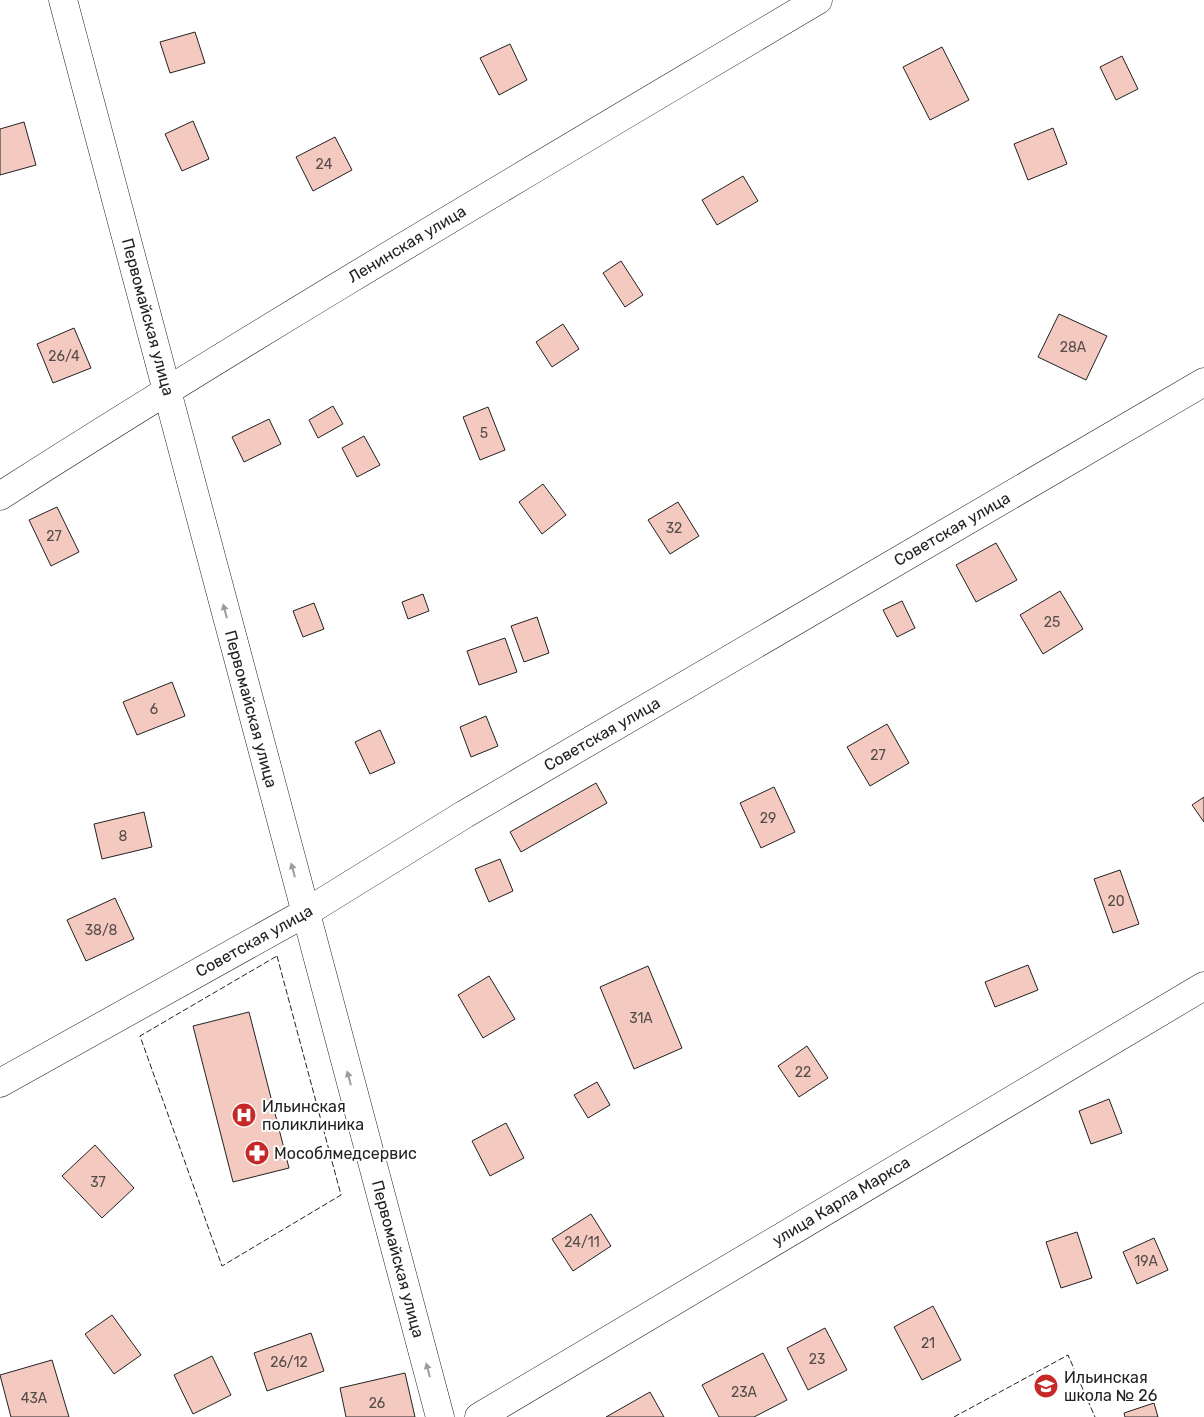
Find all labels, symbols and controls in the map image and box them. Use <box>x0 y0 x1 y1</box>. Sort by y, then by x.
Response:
house number: 24 <box>316 156 333 173</box>
street label: Ленинская улица <box>345 201 469 287</box>
street label: Первомайская улица <box>118 236 178 398</box>
house number: 28А <box>1060 339 1087 356</box>
house number: 26/4 <box>48 348 80 365</box>
house number: 5 <box>480 425 488 442</box>
street label: Советская улица <box>891 488 1013 570</box>
house number: 32 <box>666 520 682 537</box>
house number: 27 <box>46 528 62 545</box>
one-way arrow <box>221 604 229 619</box>
house number: 25 <box>1044 614 1060 631</box>
street label: Первомайская улица <box>221 628 281 790</box>
street label: Советская улица <box>541 693 663 775</box>
house number: 6 <box>150 701 158 718</box>
house number: 27 <box>870 747 886 764</box>
house number: 29 <box>760 810 776 827</box>
house number: 8 <box>119 828 128 845</box>
one-way arrow <box>289 863 297 878</box>
house number: 20 <box>1107 893 1125 910</box>
street label: Советская улица <box>192 901 316 981</box>
house number: 38/8 <box>85 922 117 939</box>
house number: 31А <box>629 1010 653 1027</box>
house number: 22 <box>795 1064 811 1081</box>
one-way arrow <box>345 1070 353 1085</box>
place label: Ильинская поликлиника <box>262 1097 364 1134</box>
hospital icon: Ильинская поликлиника <box>231 1102 257 1128</box>
pharmacy icon: Мособлмедсервис <box>244 1140 270 1166</box>
place label: Мособлмедсервис <box>274 1144 417 1163</box>
street label: улица Карла Маркса <box>769 1152 913 1250</box>
house number: 37 <box>90 1174 106 1191</box>
street label: Первомайская улица <box>368 1178 428 1340</box>
house number: 24/11 <box>564 1234 600 1251</box>
house number: 19А <box>1134 1253 1158 1270</box>
house number: 21 <box>921 1335 935 1352</box>
house number: 23 <box>809 1351 825 1368</box>
house number: 26/12 <box>270 1354 308 1371</box>
one-way arrow <box>423 1362 431 1377</box>
place label: Ильинская школа № 26 <box>1064 1368 1158 1405</box>
school or university icon: Ильинская школа № 26 <box>1033 1373 1059 1399</box>
house number: 23А <box>731 1384 758 1401</box>
house number: 43А <box>21 1390 48 1407</box>
house number: 26 <box>369 1395 385 1412</box>

